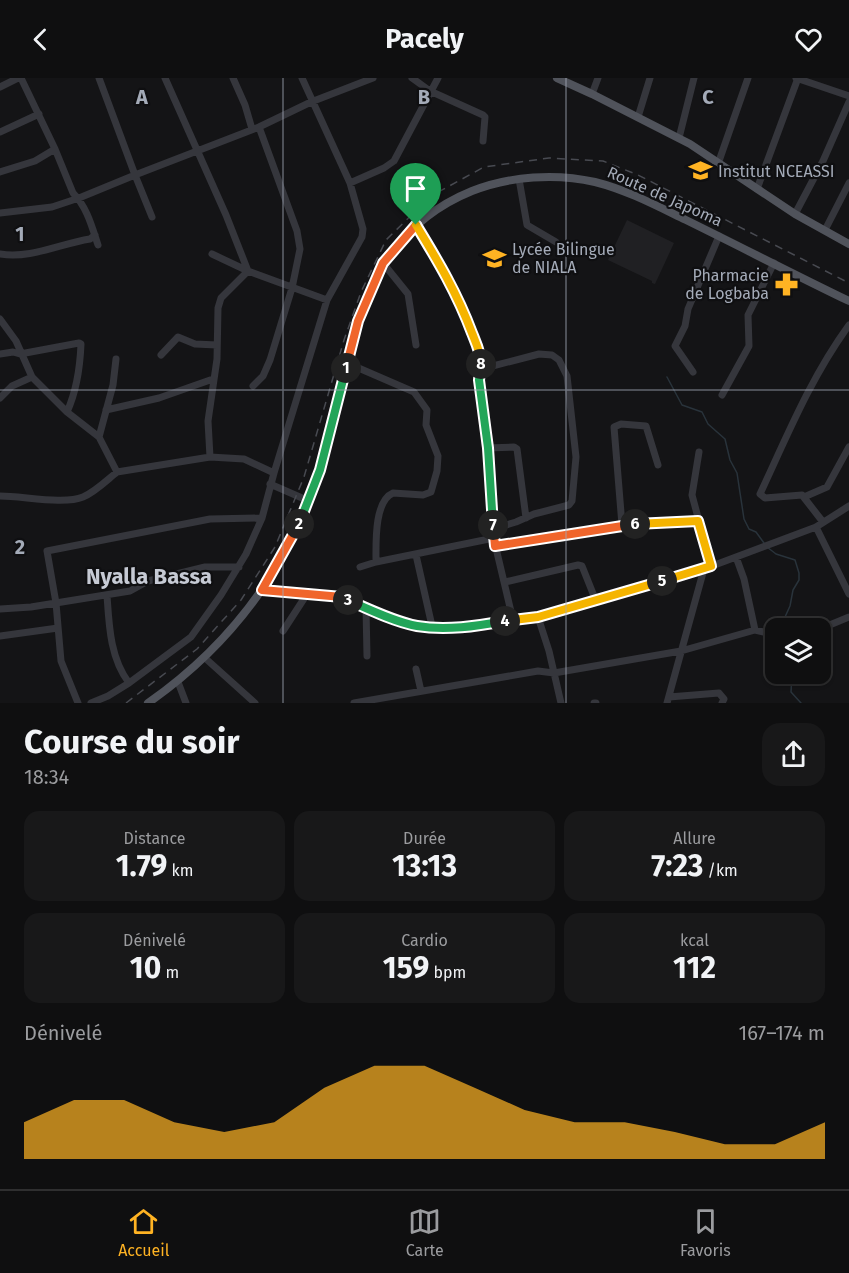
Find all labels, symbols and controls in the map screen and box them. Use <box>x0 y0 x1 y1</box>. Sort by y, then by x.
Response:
icon: back <box>24 23 57 56</box>
text: Pacely <box>385 23 464 55</box>
icon: heart <box>792 23 825 56</box>
text: A <box>135 85 149 109</box>
text: B <box>418 85 430 109</box>
text: C <box>702 85 714 109</box>
school or university icon: Institut NCEASSI <box>687 158 713 184</box>
place label: Institut NCEASSI <box>718 162 835 181</box>
pin <box>390 163 441 225</box>
street label: Route de Japoma <box>604 163 725 230</box>
icon: arrive <box>399 172 432 205</box>
text: 1 <box>15 222 25 246</box>
place label: Lycée Bilingue de NIALA <box>512 240 615 277</box>
school or university icon: Lycée Bilingue de NIALA <box>481 245 507 271</box>
place label: Pharmacie de Logbaba <box>685 266 769 303</box>
pharmacy icon: Pharmacie de Logbaba <box>774 271 800 297</box>
pin: 8 <box>466 349 496 379</box>
pin: 1 <box>331 353 361 383</box>
text: 8 <box>476 354 486 373</box>
text: 1 <box>342 358 350 377</box>
pin: 2 <box>284 509 314 539</box>
pin: 6 <box>620 509 650 539</box>
pin: 7 <box>478 510 508 540</box>
text: 2 <box>295 514 303 533</box>
text: 6 <box>630 514 640 533</box>
text: 7 <box>489 515 497 534</box>
text: 2 <box>15 535 25 559</box>
district label: Nyalla Bassa <box>86 563 212 590</box>
pin: 5 <box>647 566 677 596</box>
text: 5 <box>658 571 666 590</box>
pin: 3 <box>333 585 363 615</box>
text: 3 <box>344 590 352 609</box>
pin: 4 <box>490 606 520 636</box>
text: 4 <box>500 611 510 630</box>
map controls <box>765 618 831 684</box>
button: layers <box>765 618 831 684</box>
text: Course du soir <box>24 722 240 762</box>
button: share <box>762 723 825 786</box>
text: 18:34 <box>24 765 69 789</box>
text: Distance <box>123 829 186 848</box>
text: Durée <box>403 829 446 848</box>
text: Allure <box>673 829 716 848</box>
text: 1.79 <box>116 848 167 884</box>
text: 13:13 <box>392 848 457 884</box>
text: 7:23 <box>651 848 703 884</box>
text: km <box>167 861 193 880</box>
text: /km <box>703 861 738 880</box>
text: Dénivelé <box>123 931 186 950</box>
text: Cardio <box>401 931 448 950</box>
text: kcal <box>680 931 709 950</box>
text: 10 <box>130 950 161 986</box>
text: 159 <box>383 950 429 986</box>
text: 112 <box>673 950 716 986</box>
text: m <box>161 963 179 982</box>
text: bpm <box>429 963 466 982</box>
text: Dénivelé <box>24 1021 102 1045</box>
text: 167–174 m <box>738 1021 825 1045</box>
tab: Accueil <box>118 1205 169 1260</box>
tab: Carte <box>406 1205 444 1260</box>
tab: Favoris <box>680 1205 731 1260</box>

